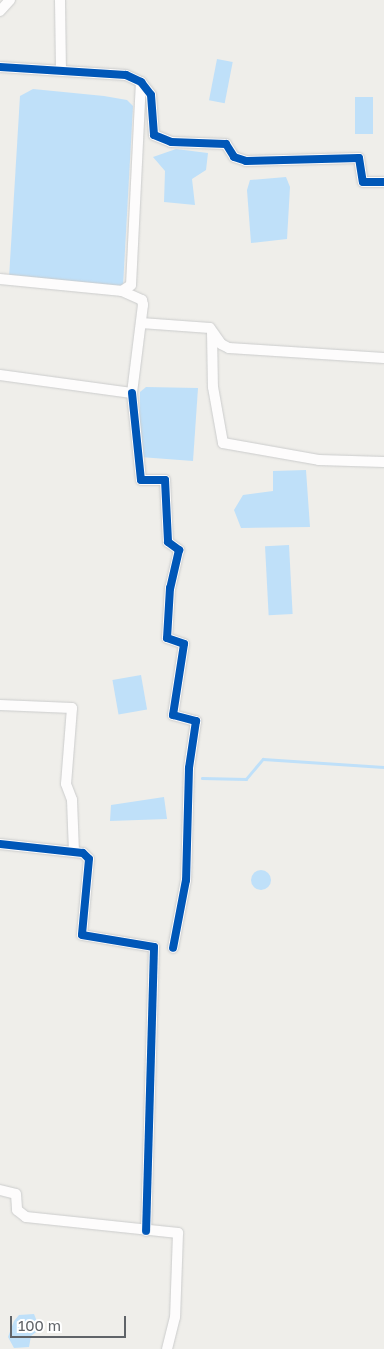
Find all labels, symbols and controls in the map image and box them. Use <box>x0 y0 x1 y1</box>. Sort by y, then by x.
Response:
scale bar <box>12 1306 129 1338</box>
text: 100 m <box>18 1316 61 1334</box>

